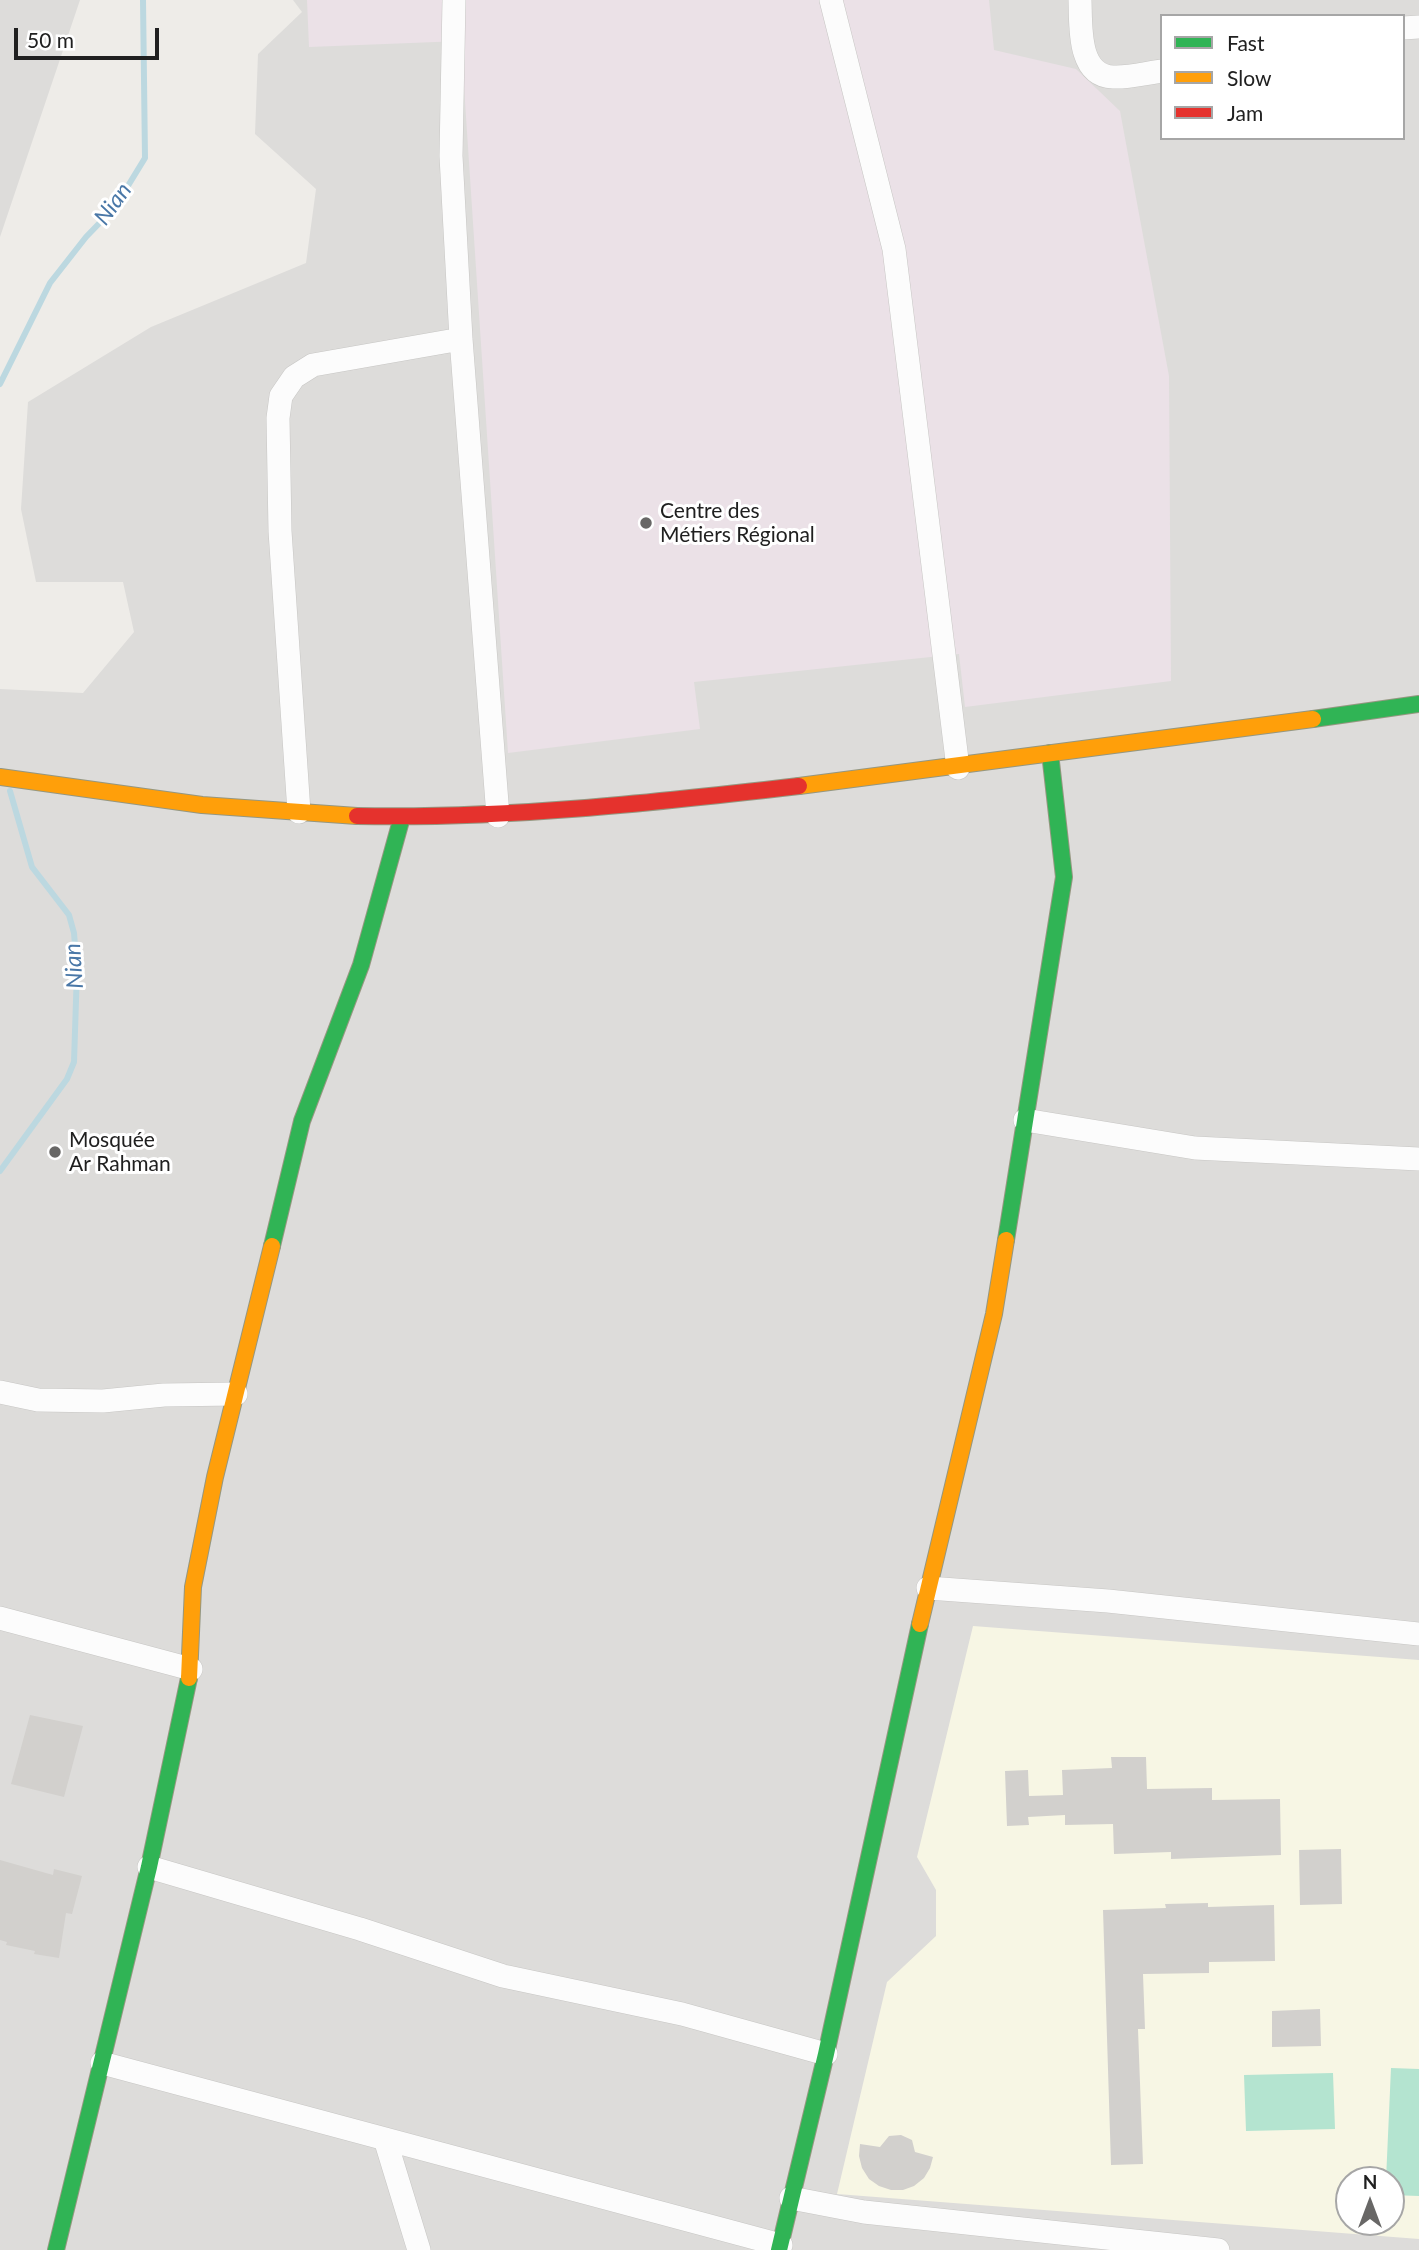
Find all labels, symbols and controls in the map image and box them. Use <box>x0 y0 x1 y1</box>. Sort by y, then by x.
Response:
scale bar <box>18 14 163 58</box>
legend <box>1160 14 1405 140</box>
text: 50 m <box>27 27 74 52</box>
text: Fast <box>1227 30 1264 55</box>
text: Slow <box>1227 65 1271 90</box>
text: Jam <box>1227 100 1263 125</box>
water label: Nian <box>88 178 138 230</box>
place label: Centre des Métiers Régional <box>660 498 815 548</box>
marker: Centre des Métiers Régional <box>638 515 654 531</box>
water label: Nian <box>59 942 89 990</box>
place label: Mosquée Ar Rahman <box>69 1127 171 1177</box>
marker: Mosquée Ar Rahman <box>47 1144 63 1160</box>
north arrow <box>1335 2166 1405 2236</box>
text: N <box>1363 2170 1377 2193</box>

